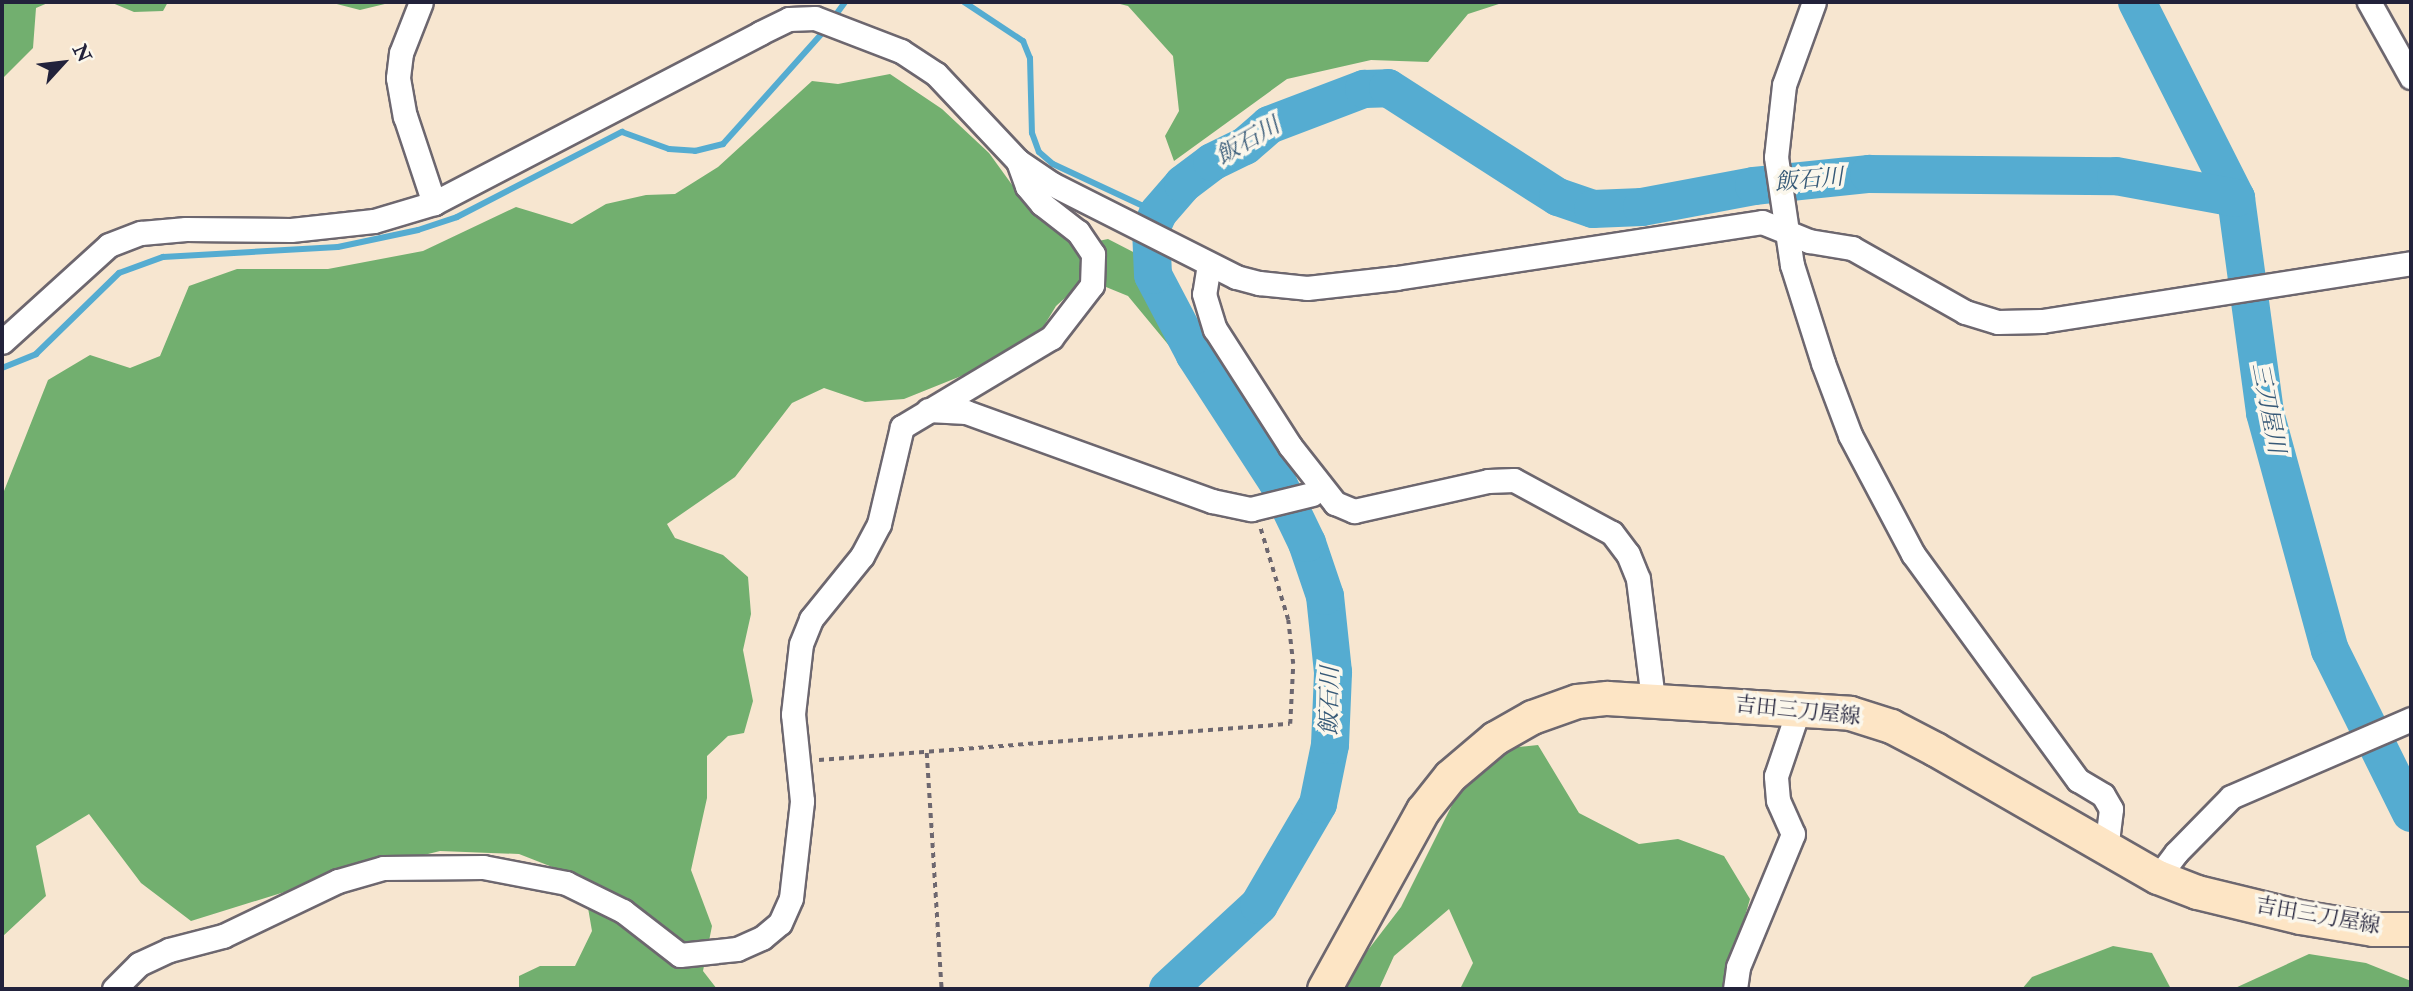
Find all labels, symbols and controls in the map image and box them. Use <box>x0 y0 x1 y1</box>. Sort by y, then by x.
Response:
north arrow <box>28 28 98 98</box>
text: N <box>67 40 96 66</box>
water label: 飯石川 <box>1211 112 1285 170</box>
water label: 飯石川 <box>1773 163 1845 197</box>
water label: 三刀屋川 <box>2246 360 2290 456</box>
water label: 飯石川 <box>1316 666 1344 736</box>
street label: 吉田三刀屋線 <box>1734 692 1862 730</box>
street label: 吉田三刀屋線 <box>2254 893 2382 939</box>

